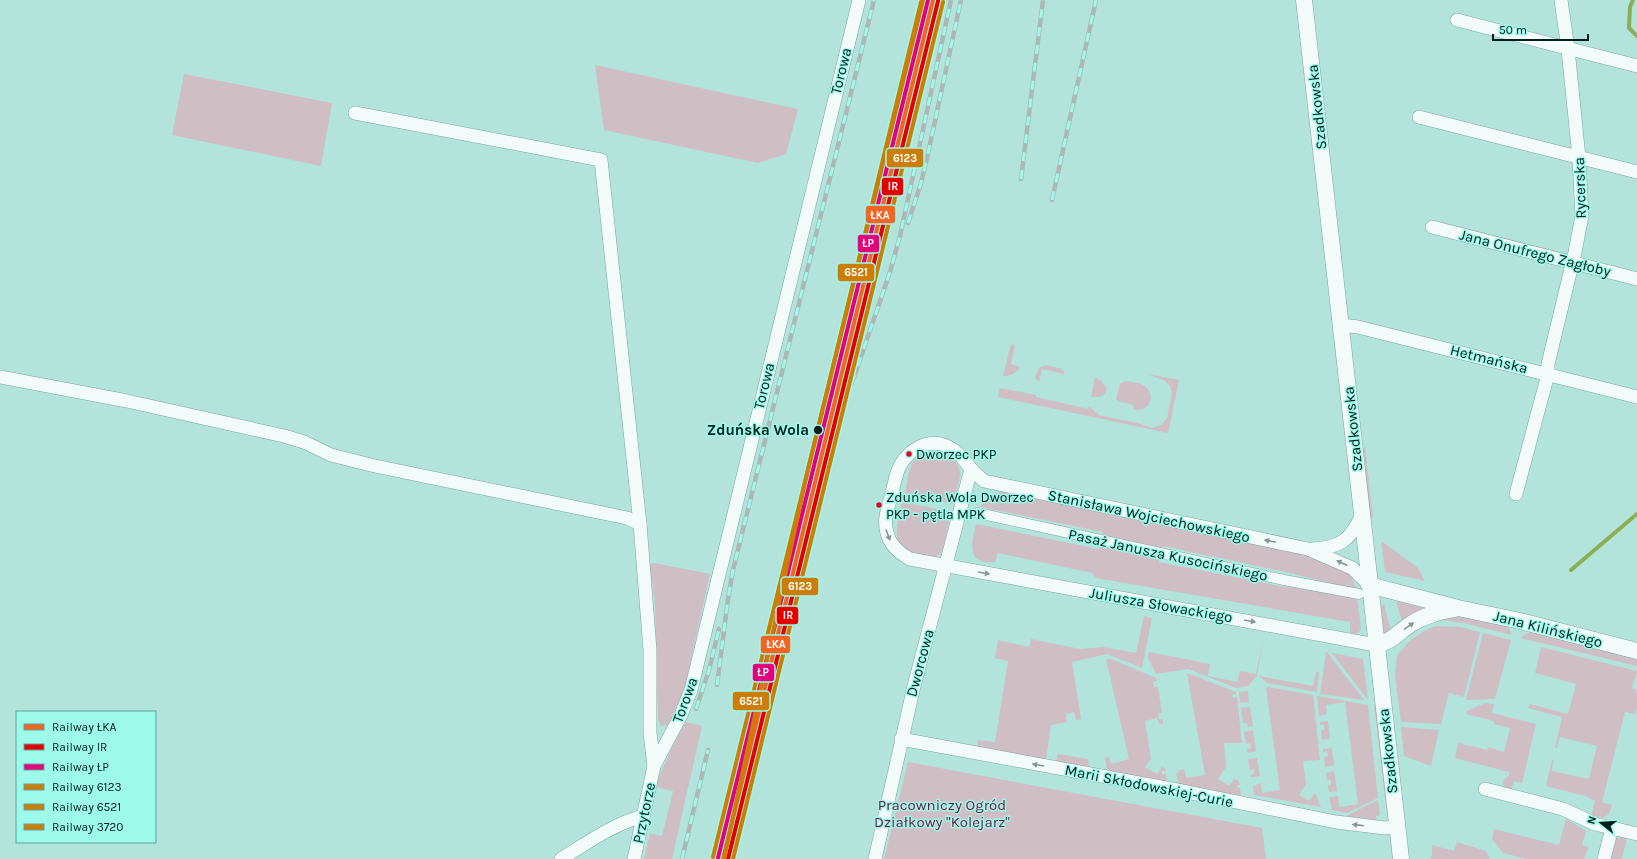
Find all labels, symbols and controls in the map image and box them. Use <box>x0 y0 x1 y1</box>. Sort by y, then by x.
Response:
scale bar <box>1493 16 1588 42</box>
text: 50 m <box>1499 23 1527 37</box>
street label: Torowa <box>827 46 855 96</box>
street label: Szadkowska <box>1304 64 1330 150</box>
line badge: 6123 <box>886 148 924 168</box>
text: 6123 <box>893 152 917 165</box>
street label: Rycerska <box>1570 157 1590 219</box>
line badge: IR <box>881 177 904 196</box>
text: IR <box>888 180 898 193</box>
line badge: ŁKA <box>865 205 896 224</box>
text: ŁKA <box>870 209 890 222</box>
street label: Jana Onufrego Zagłoby <box>1457 225 1613 281</box>
line badge: ŁP <box>857 234 880 253</box>
text: ŁP <box>862 237 875 250</box>
line badge: 6521 <box>837 263 875 282</box>
text: 6521 <box>844 266 868 279</box>
street label: Hetmańska <box>1448 341 1530 377</box>
street label: Torowa <box>750 361 778 411</box>
street label: Szadkowska <box>1340 386 1366 472</box>
place label: Zduńska Wola <box>707 421 809 439</box>
marker: Zduńska Wola <box>812 424 824 436</box>
place label: Dworzec PKP <box>916 446 997 463</box>
marker: Dworzec PKP <box>904 449 914 459</box>
street label: Stanisława Wojciechowskiego <box>1046 486 1252 546</box>
place label: Zduńska Wola Dworzec PKP - pętla MPK <box>886 489 1034 523</box>
marker: Zduńska Wola Dworzec PKP - pętla MPK <box>874 500 884 510</box>
street label: Pasaż Janusza Kusocińskiego <box>1067 525 1269 585</box>
one-way arrow <box>886 530 892 542</box>
one-way arrow <box>1264 538 1276 544</box>
one-way arrow <box>1336 560 1347 566</box>
one-way arrow <box>978 570 990 576</box>
line badge: 6123 <box>781 577 819 596</box>
text: 6123 <box>788 580 812 593</box>
street label: Juliusza Słowackiego <box>1088 584 1234 626</box>
line badge: IR <box>776 606 799 625</box>
street label: Jana Kilińskiego <box>1492 607 1604 651</box>
text: IR <box>783 609 793 622</box>
one-way arrow <box>1244 619 1256 625</box>
one-way arrow <box>1403 622 1415 629</box>
street label: Dworcowa <box>902 627 938 699</box>
line badge: ŁKA <box>760 635 791 654</box>
text: ŁKA <box>766 638 786 651</box>
line badge: ŁP <box>752 663 775 682</box>
text: ŁP <box>757 666 770 679</box>
street label: Torowa <box>668 675 702 725</box>
line badge: 6521 <box>732 691 770 711</box>
text: 6521 <box>739 695 763 708</box>
street label: Szadkowska <box>1375 708 1401 794</box>
legend <box>16 711 156 843</box>
text: Railway ŁKA <box>52 720 117 734</box>
text: Railway IR <box>52 740 107 754</box>
text: Railway ŁP <box>52 760 109 774</box>
one-way arrow <box>1032 761 1044 767</box>
street label: Marii Skłodowskiej-Curie <box>1063 761 1235 811</box>
text: Railway 6123 <box>52 780 122 794</box>
street label: Przytorze <box>629 781 659 845</box>
park label: Pracowniczy Ogród Działkowy "Kolejarz" <box>874 796 1010 831</box>
text: Railway 6521 <box>52 800 121 814</box>
north arrow <box>1581 803 1621 843</box>
text: N <box>1585 815 1599 826</box>
text: Railway 3720 <box>52 820 123 834</box>
one-way arrow <box>1352 821 1364 828</box>

